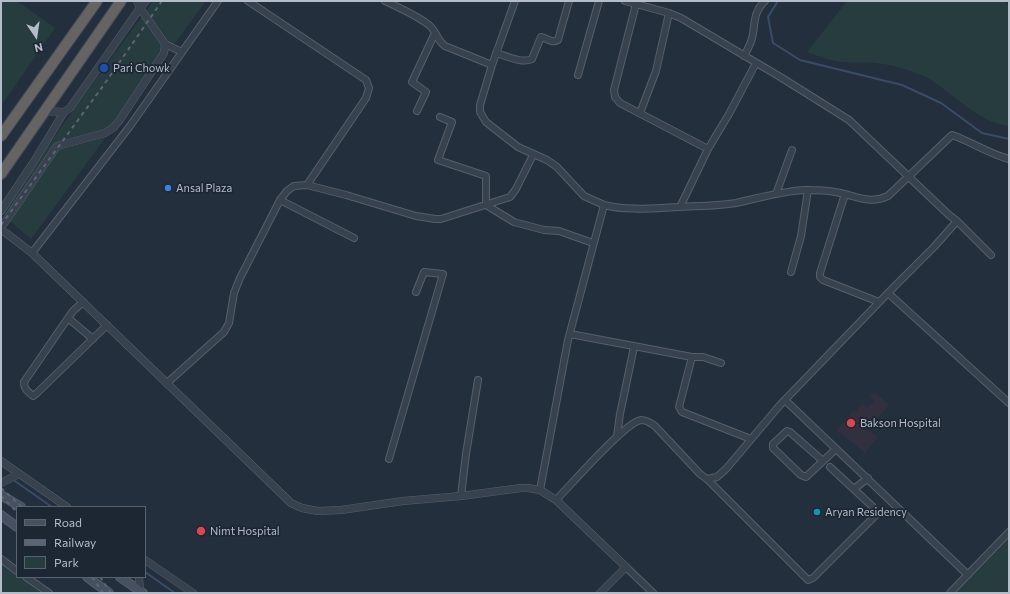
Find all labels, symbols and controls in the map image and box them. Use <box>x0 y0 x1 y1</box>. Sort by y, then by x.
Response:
north arrow <box>16 16 56 56</box>
text: N <box>33 41 44 55</box>
place label: Pari Chowk <box>113 61 170 75</box>
marker: Pari Chowk <box>98 62 110 74</box>
place label: Ansal Plaza <box>176 181 232 195</box>
marker: Ansal Plaza <box>163 183 173 193</box>
place label: Bakson Hospital <box>860 416 941 430</box>
marker: Bakson Hospital <box>845 417 857 429</box>
place label: Aryan Residency <box>825 505 907 519</box>
legend <box>16 506 146 578</box>
marker: Aryan Residency <box>812 507 822 517</box>
text: Road <box>54 515 82 529</box>
place label: Nimt Hospital <box>210 524 279 538</box>
marker: Nimt Hospital <box>195 525 207 537</box>
text: Railway <box>54 535 96 549</box>
text: Park <box>54 555 79 569</box>

